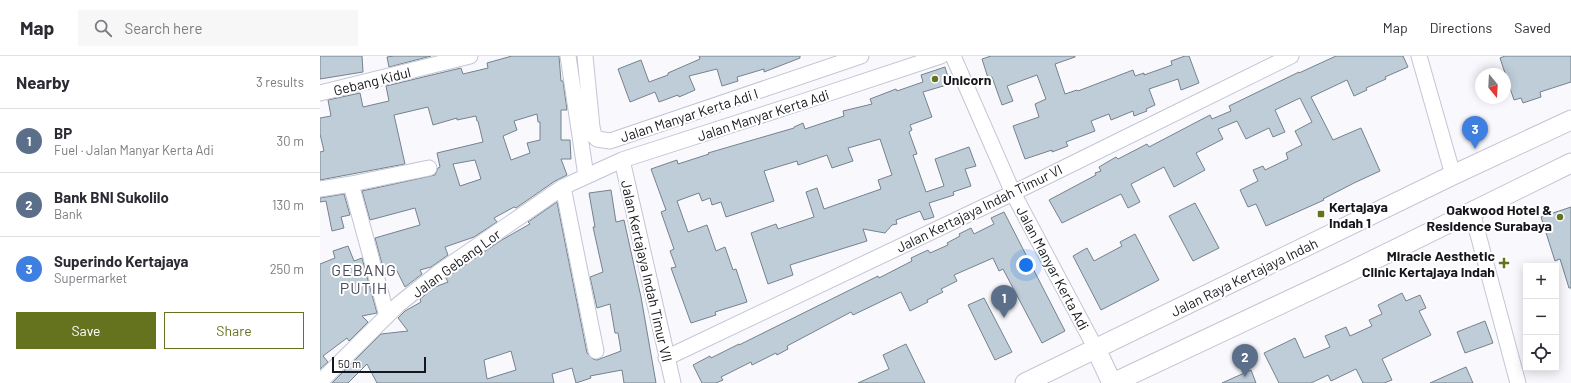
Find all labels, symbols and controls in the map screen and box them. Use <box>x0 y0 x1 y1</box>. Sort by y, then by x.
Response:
search box <box>78 10 358 46</box>
text: Map <box>20 16 54 39</box>
icon: search <box>92 17 114 39</box>
text: Search here <box>124 19 202 37</box>
text: Map <box>1383 19 1408 36</box>
text: Directions <box>1430 19 1492 36</box>
text: Saved <box>1514 19 1551 36</box>
street label: Gebang Kidul <box>332 63 412 99</box>
north arrow <box>1475 68 1511 104</box>
place label: Unicorn <box>943 71 991 88</box>
text: Nearby <box>16 72 70 92</box>
text: 3 results <box>256 74 304 90</box>
marker: Unicorn <box>930 74 940 84</box>
street label: Jalan Manyar Kerta Adi I <box>618 85 760 145</box>
street label: Jalan Manyar Kerta Adi <box>695 86 831 144</box>
pin: 3 <box>1462 116 1488 149</box>
text: BP <box>54 124 72 142</box>
text: 1 <box>27 133 31 149</box>
text: 30 m <box>277 133 304 149</box>
text: Fuel · Jalan Manyar Kerta Adi <box>54 142 214 158</box>
street label: Jalan Kertajaya Indah Timur VI <box>893 160 1065 256</box>
street label: Jalan Kertajaya Indah Timur VII <box>618 178 676 364</box>
text: Bank BNI Sukolilo <box>54 188 169 206</box>
text: 2 <box>25 197 33 213</box>
text: 130 m <box>272 197 304 213</box>
place label: Kertajaya Indah 1 <box>1329 198 1388 231</box>
place label: Oakwood Hotel & Residence Surabaya <box>1426 201 1552 234</box>
street label: Jalan Manyar Kerta Adi <box>1013 203 1093 333</box>
text: Bank <box>54 206 82 222</box>
marker: Kertajaya Indah 1 <box>1316 209 1326 219</box>
marker: Oakwood Hotel & Residence Surabaya <box>1555 212 1565 222</box>
street label: Jalan Gebang Lor <box>408 225 504 301</box>
street label: Jalan Raya Kertajaya Indah <box>1168 234 1320 320</box>
place label: Miracle Aesthetic Clinic Kertajaya Indah <box>1362 247 1495 280</box>
text: Superindo Kertajaya <box>54 252 188 270</box>
your location <box>1016 255 1036 275</box>
marker: Miracle Aesthetic Clinic Kertajaya Indah <box>1498 257 1510 269</box>
district label: GEBANG PUTIH <box>331 260 397 297</box>
text: 3 <box>25 261 33 277</box>
text: 250 m <box>270 261 304 277</box>
map controls <box>1523 263 1559 371</box>
button: + <box>1523 263 1559 299</box>
text: Supermarket <box>54 270 127 286</box>
pin: 1 <box>991 285 1017 318</box>
button: − <box>1523 299 1559 335</box>
button: Save <box>16 312 156 349</box>
button: Share <box>164 312 304 349</box>
button: locate <box>1523 335 1559 371</box>
pin: 2 <box>1232 344 1258 377</box>
scale bar <box>332 355 426 374</box>
text: 50 m <box>338 357 361 370</box>

